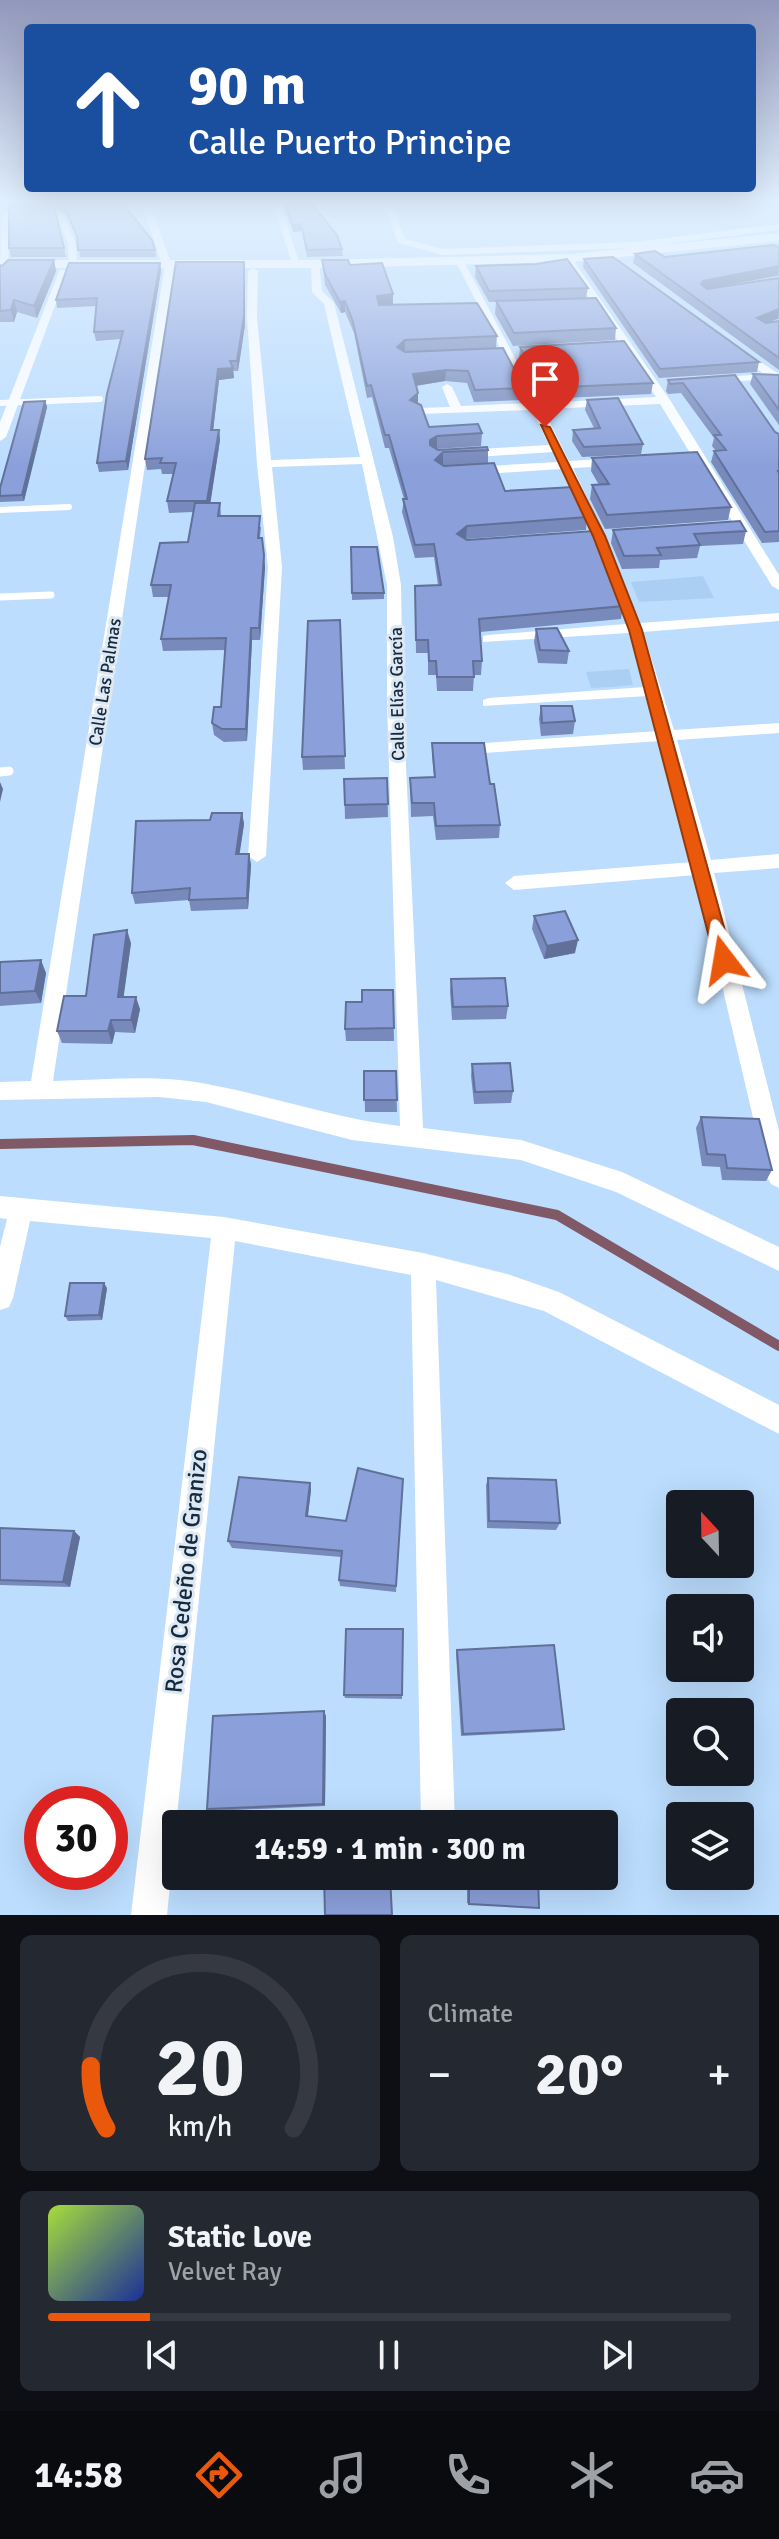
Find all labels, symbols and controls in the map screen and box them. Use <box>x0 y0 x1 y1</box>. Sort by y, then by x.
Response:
text: 90 m <box>188 51 306 120</box>
icon: ahead <box>56 56 160 160</box>
text: Calle Puerto Principe <box>188 120 512 165</box>
pin <box>511 345 579 427</box>
icon: arrive <box>523 357 567 401</box>
street label: Calle Las Palmas <box>84 617 126 747</box>
street label: Calle Elías García <box>385 627 409 761</box>
position arrow <box>682 918 766 1002</box>
street label: Rosa Cedeño de Granizo <box>158 1448 214 1694</box>
north arrow <box>666 1490 754 1578</box>
map controls <box>666 1490 754 1890</box>
button: sound <box>666 1594 754 1682</box>
button: search <box>666 1698 754 1786</box>
speed limit sign: 30 <box>24 1786 128 1890</box>
button: layers <box>666 1802 754 1890</box>
text: 14:59 · 1 min · 300 m <box>254 1831 526 1868</box>
text: Climate <box>428 1998 513 2030</box>
text: 20 <box>155 2017 245 2119</box>
text: 20° <box>535 2038 624 2112</box>
text: − <box>428 2048 451 2102</box>
text: + <box>707 2048 731 2102</box>
text: km/h <box>167 2109 232 2144</box>
text: Static Love <box>168 2219 312 2256</box>
text: Velvet Ray <box>168 2256 282 2288</box>
icon: previous <box>140 2333 184 2377</box>
icon: pause <box>367 2333 411 2377</box>
icon: next <box>595 2333 639 2377</box>
icon: directions <box>191 2447 247 2503</box>
icon: music <box>315 2447 371 2503</box>
icon: phone <box>440 2447 496 2503</box>
icon: climate <box>564 2447 620 2503</box>
icon: car <box>689 2447 745 2503</box>
text: 14:58 <box>34 2453 123 2498</box>

